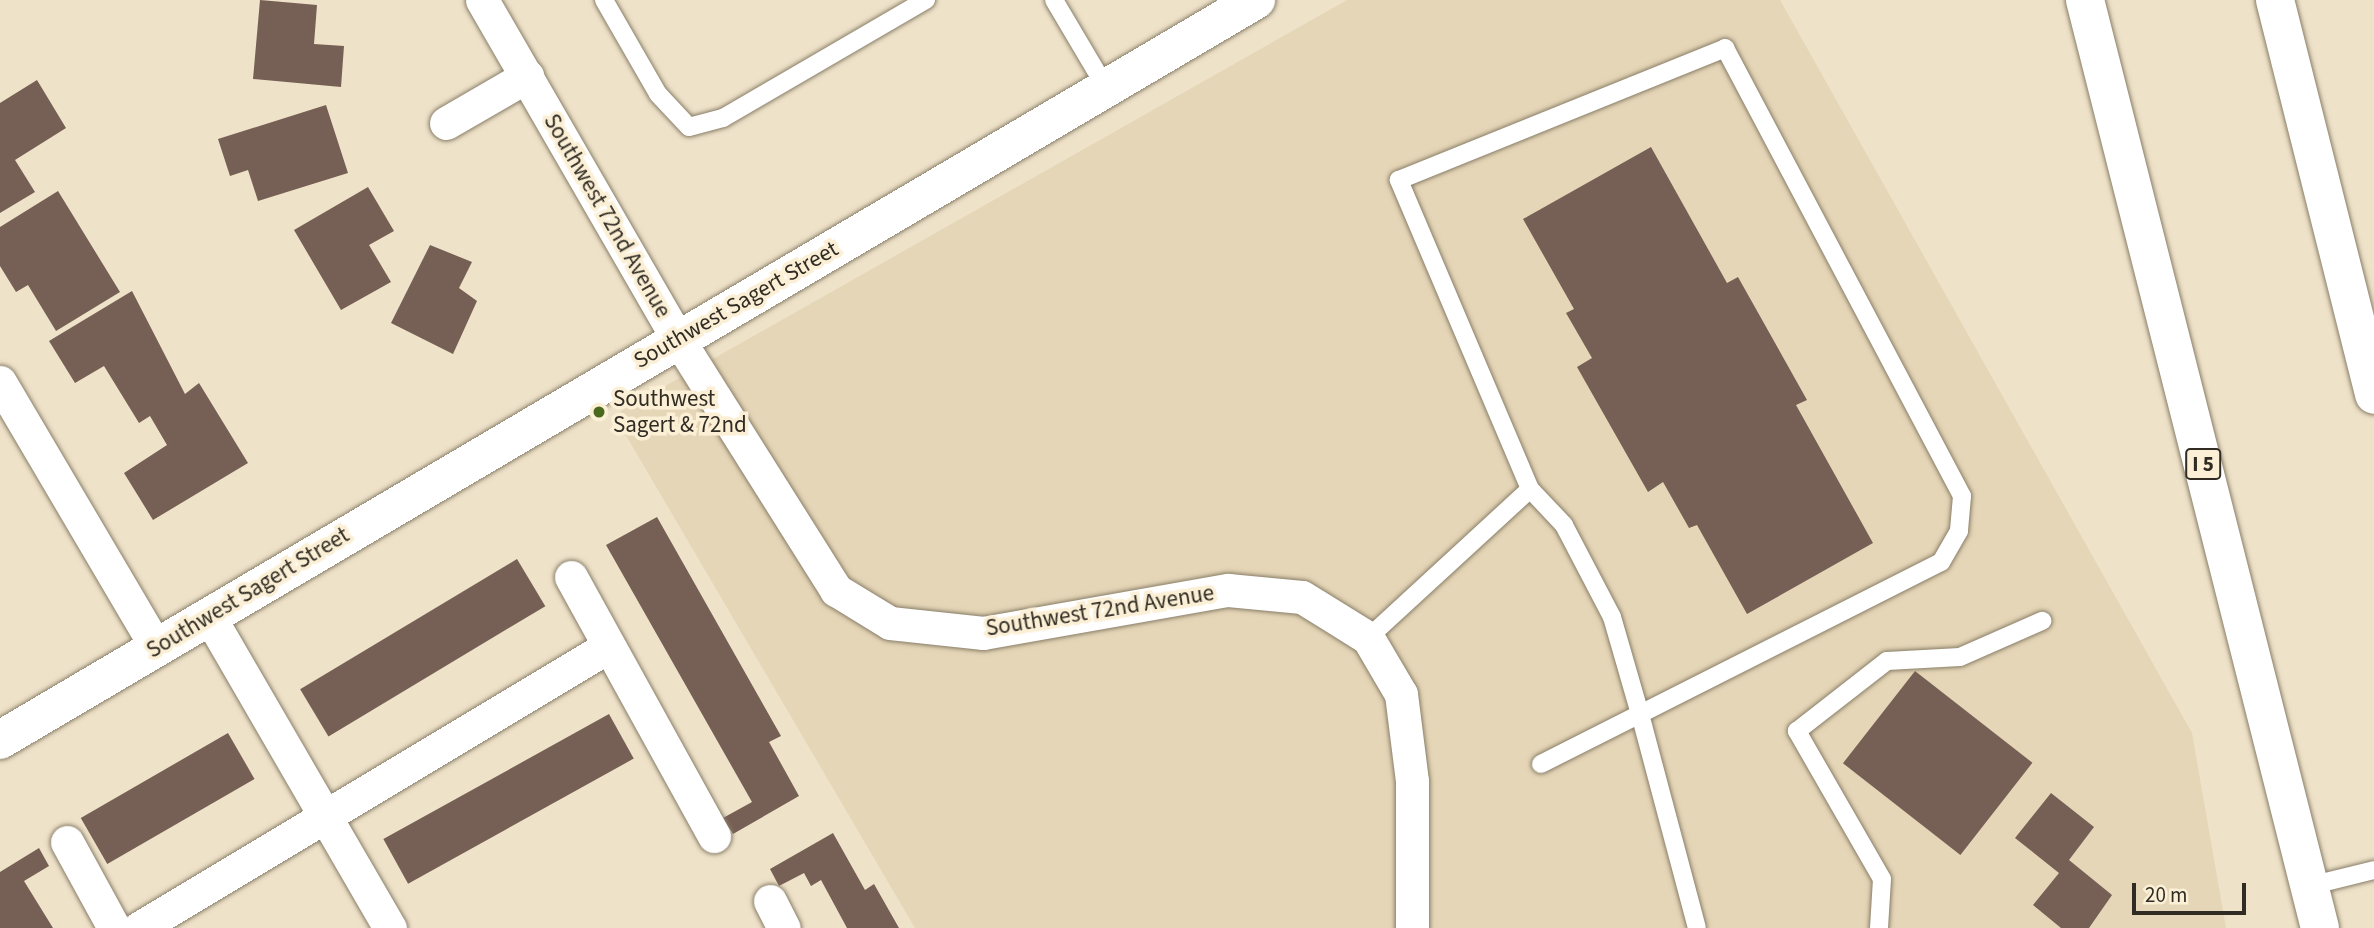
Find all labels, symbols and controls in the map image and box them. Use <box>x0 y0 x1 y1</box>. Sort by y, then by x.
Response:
street label: Southwest 72nd Avenue <box>537 109 677 323</box>
street label: Southwest Sagert Street <box>629 235 843 375</box>
place label: Southwest Sagert & 72nd <box>613 385 747 439</box>
marker: Southwest Sagert & 72nd <box>591 404 607 420</box>
road number: I 5 <box>2184 447 2222 482</box>
street label: Southwest Sagert Street <box>142 522 354 664</box>
street label: Southwest 72nd Avenue <box>984 579 1216 643</box>
scale bar <box>2136 869 2250 913</box>
text: 20 m <box>2145 880 2187 910</box>

